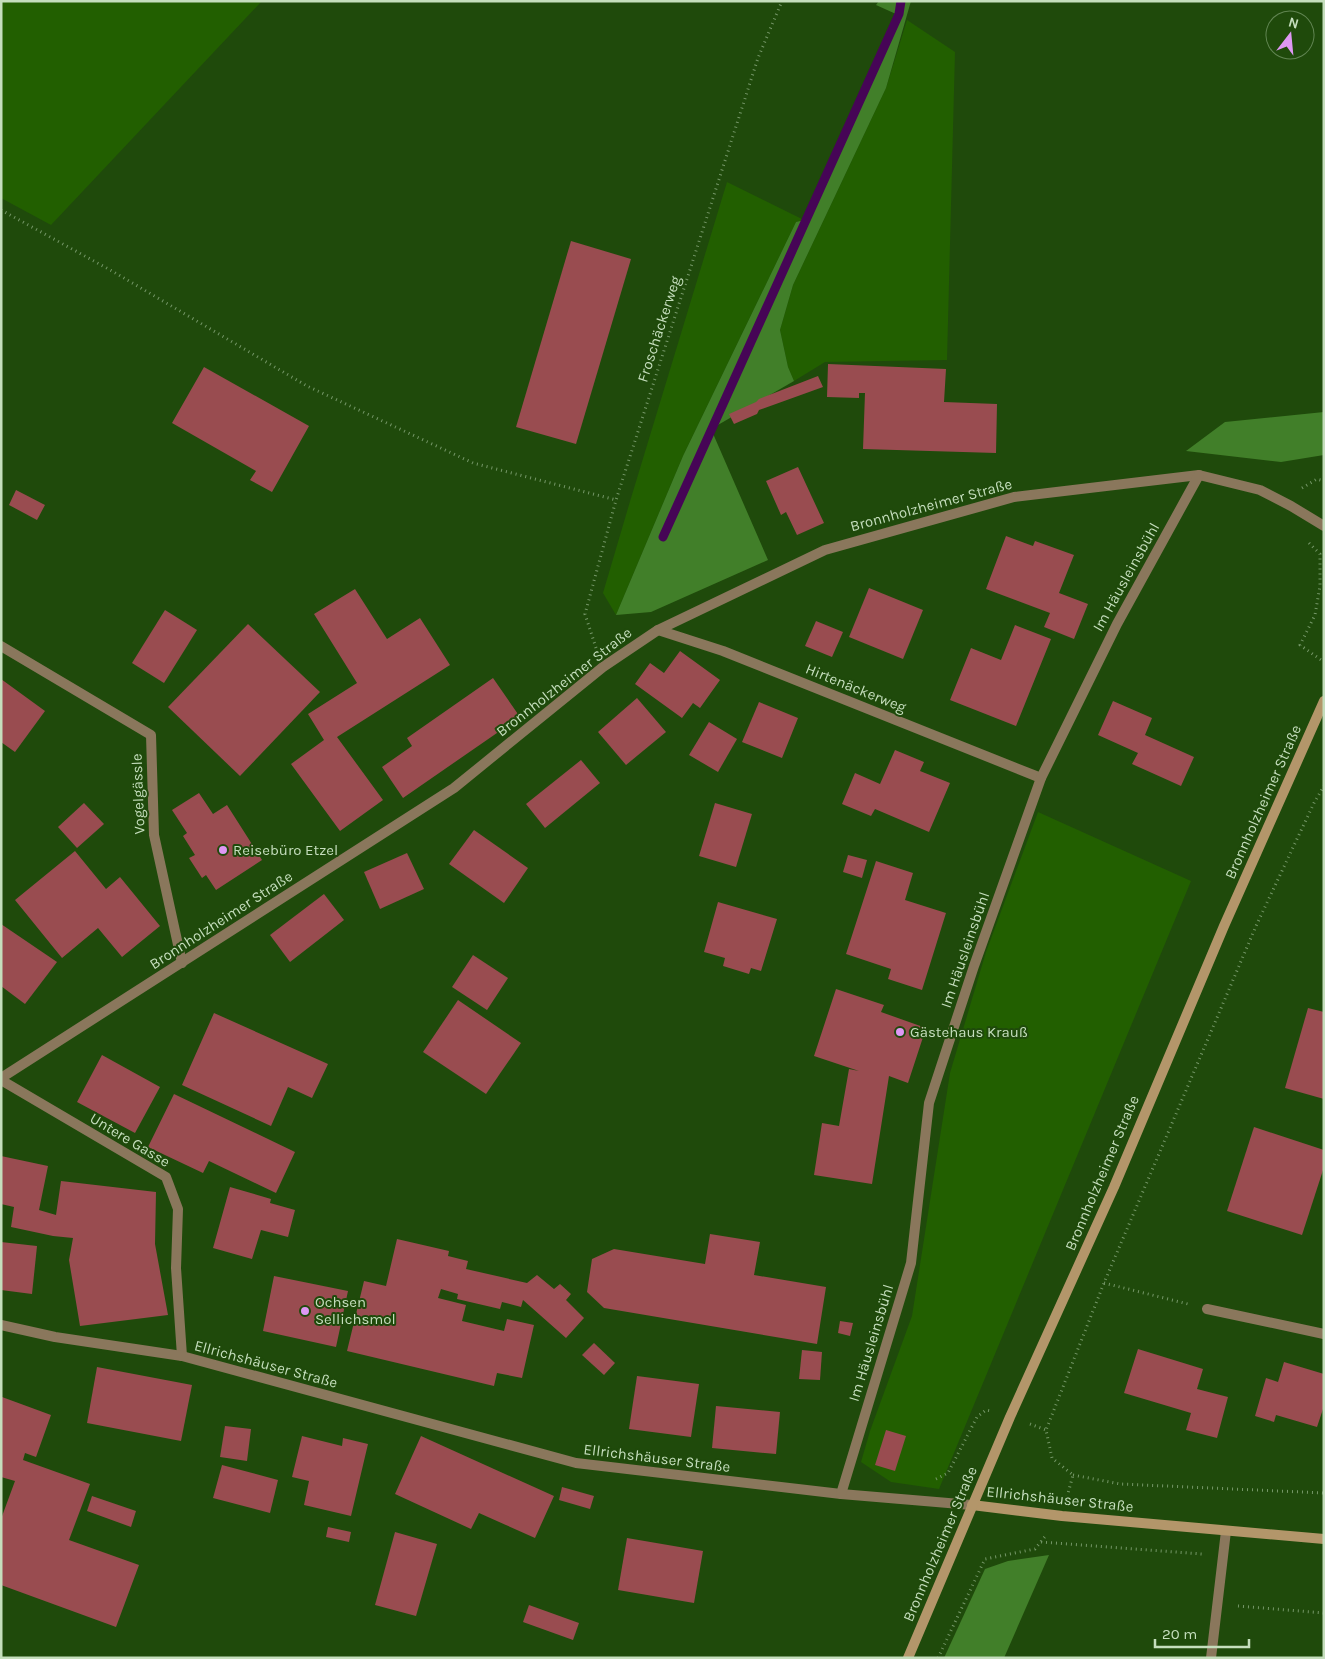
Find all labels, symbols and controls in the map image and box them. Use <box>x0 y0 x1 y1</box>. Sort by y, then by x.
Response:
north arrow <box>1265 10 1315 60</box>
text: N <box>1286 13 1301 33</box>
street label: Froschäckerweg <box>633 273 685 384</box>
street label: Bronnholzheimer Straße <box>848 475 1014 535</box>
street label: Im Häusleinsbühl <box>1089 519 1163 635</box>
street label: Bronnholzheimer Straße <box>493 624 635 740</box>
street label: Hirtenäckerweg <box>803 660 909 717</box>
street label: Bronnholzheimer Straße <box>1221 722 1305 882</box>
street label: Vogelgässle <box>128 753 148 835</box>
place label: Reisebüro Etzel <box>233 841 338 859</box>
marker: Reisebüro Etzel <box>217 844 229 856</box>
street label: Bronnholzheimer Straße <box>146 867 296 973</box>
street label: Im Häusleinsbühl <box>937 890 993 1010</box>
place label: Gästehaus Krauß <box>910 1023 1028 1041</box>
marker: Gästehaus Krauß <box>894 1026 906 1038</box>
street label: Bronnholzheimer Straße <box>1061 1093 1143 1253</box>
street label: Untere Gasse <box>87 1109 173 1171</box>
street label: Im Häusleinsbühl <box>845 1282 897 1404</box>
place label: Ochsen Sellichsmol <box>315 1293 396 1328</box>
marker: Ochsen Sellichsmol <box>299 1305 311 1317</box>
street label: Ellrichshäuser Straße <box>192 1336 340 1392</box>
street label: Ellrichshäuser Straße <box>583 1440 731 1476</box>
street label: Bronnholzheimer Straße <box>899 1464 981 1624</box>
street label: Ellrichshäuser Straße <box>986 1482 1134 1516</box>
scale bar <box>1155 1616 1249 1648</box>
text: 20 m <box>1162 1625 1197 1643</box>

